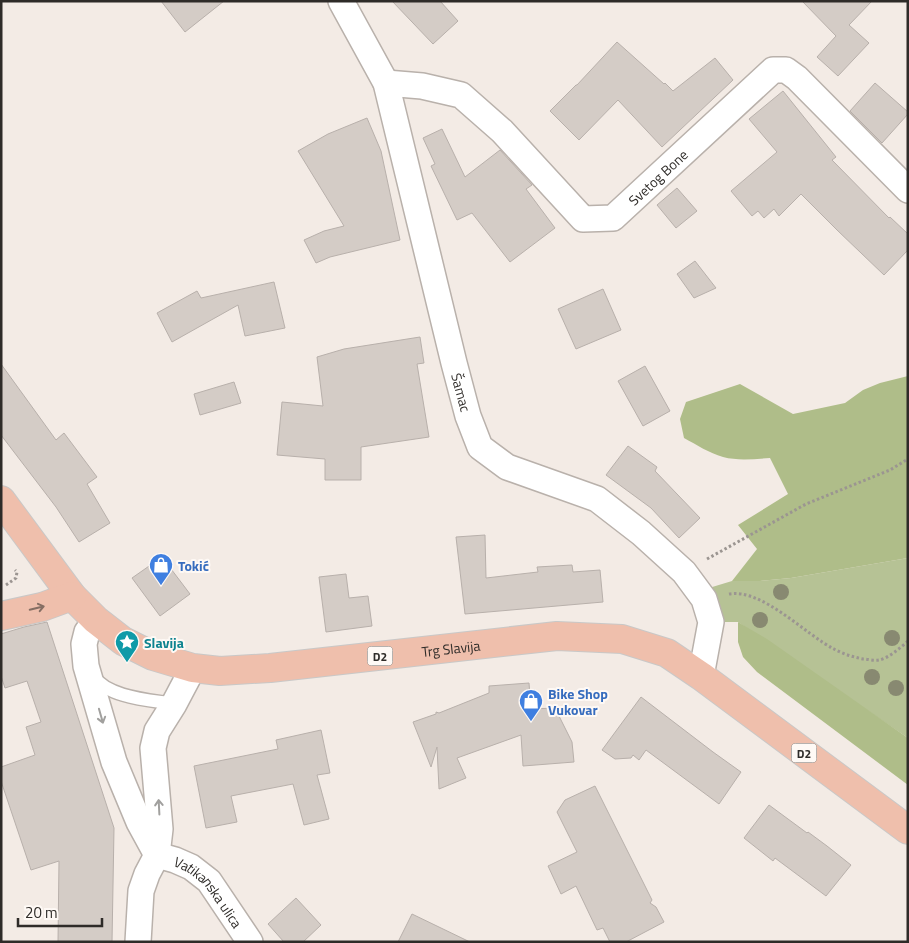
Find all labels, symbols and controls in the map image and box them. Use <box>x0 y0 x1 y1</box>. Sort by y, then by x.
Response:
street label: Svetog Bone <box>623 144 692 210</box>
street label: Šamac <box>447 371 477 414</box>
shop icon: Tokić <box>148 552 174 586</box>
place label: Tokić <box>178 555 209 576</box>
one-way arrow <box>28 603 44 612</box>
place icon: Slavija <box>114 629 140 663</box>
place label: Slavija <box>144 632 184 653</box>
street label: Trg Slavija <box>420 634 481 662</box>
road number: D2 <box>368 646 392 666</box>
place label: Bike Shop Vukovar <box>548 683 608 720</box>
shop icon: Bike Shop Vukovar <box>518 688 544 722</box>
one-way arrow <box>96 708 106 724</box>
road number: D2 <box>792 744 816 762</box>
one-way arrow <box>154 799 163 815</box>
street label: Vatikanska ulica <box>171 850 248 932</box>
scale bar <box>18 896 101 928</box>
text: 20 m <box>25 901 58 924</box>

